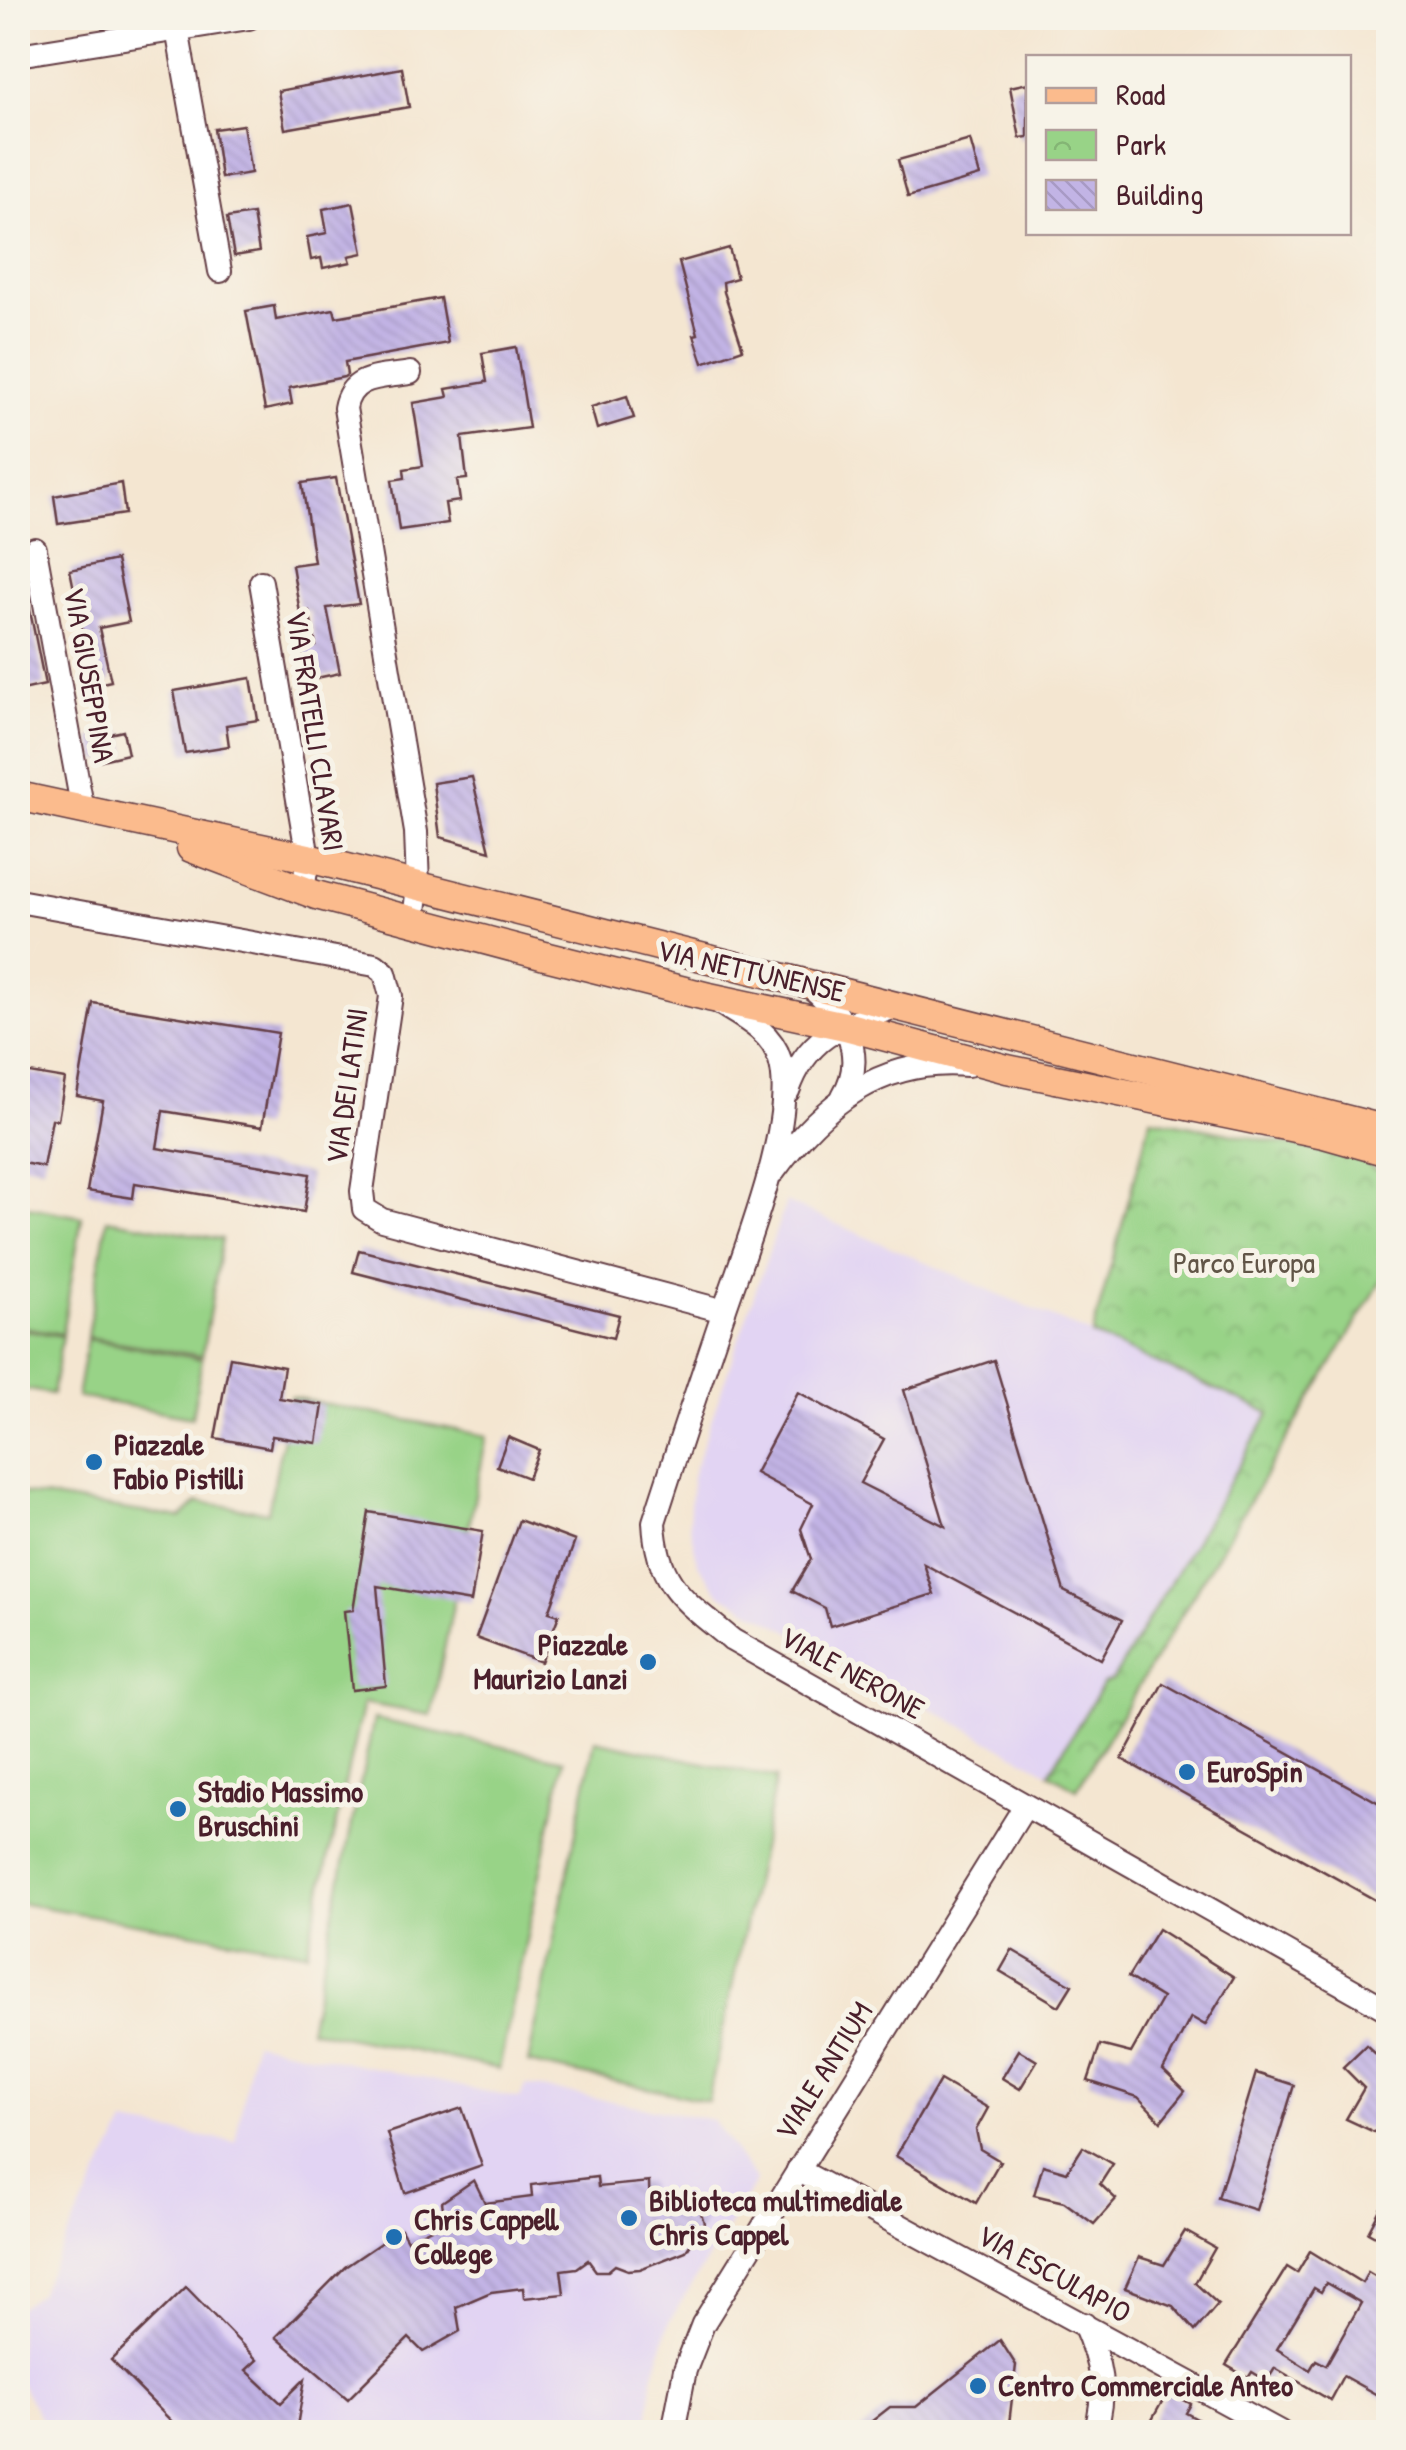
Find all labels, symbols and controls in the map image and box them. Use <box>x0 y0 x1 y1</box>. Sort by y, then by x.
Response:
legend <box>1026 55 1351 235</box>
text: Road <box>1116 74 1165 114</box>
text: Park <box>1116 124 1166 164</box>
text: Building <box>1116 174 1203 214</box>
street label: VIA GIUSEPPINA <box>55 584 125 766</box>
street label: VIA FRATELLI CLAVARI <box>277 608 355 854</box>
street label: VIA NETTUNENSE <box>653 929 849 1011</box>
street label: VIA DEI LATINI <box>315 1005 377 1166</box>
park label: Parco Europa <box>1173 1242 1315 1282</box>
place label: Piazzale Fabio Pistilli <box>113 1424 244 1498</box>
marker: Piazzale Fabio Pistilli <box>83 1451 105 1473</box>
street label: VIALE NERONE <box>773 1616 932 1728</box>
place label: Piazzale Maurizio Lanzi <box>474 1624 628 1698</box>
marker: Piazzale Maurizio Lanzi <box>637 1651 659 1673</box>
place label: EuroSpin <box>1207 1751 1303 1792</box>
marker: EuroSpin <box>1176 1761 1198 1783</box>
place label: Stadio Massimo Bruschini <box>198 1771 363 1845</box>
marker: Stadio Massimo Bruschini <box>167 1798 189 1820</box>
street label: VIALE ANTIUM <box>765 1994 881 2147</box>
place label: Biblioteca multimediale Chris Cappel <box>649 2180 903 2255</box>
place label: Chris Cappell College <box>414 2199 560 2274</box>
marker: Biblioteca multimediale Chris Cappel <box>618 2207 640 2229</box>
street label: VIA ESCULAPIO <box>971 2215 1138 2332</box>
marker: Chris Cappell College <box>383 2226 405 2248</box>
place label: Centro Commerciale Anteo <box>998 2365 1293 2405</box>
marker: Centro Commerciale Anteo <box>967 2375 989 2397</box>

